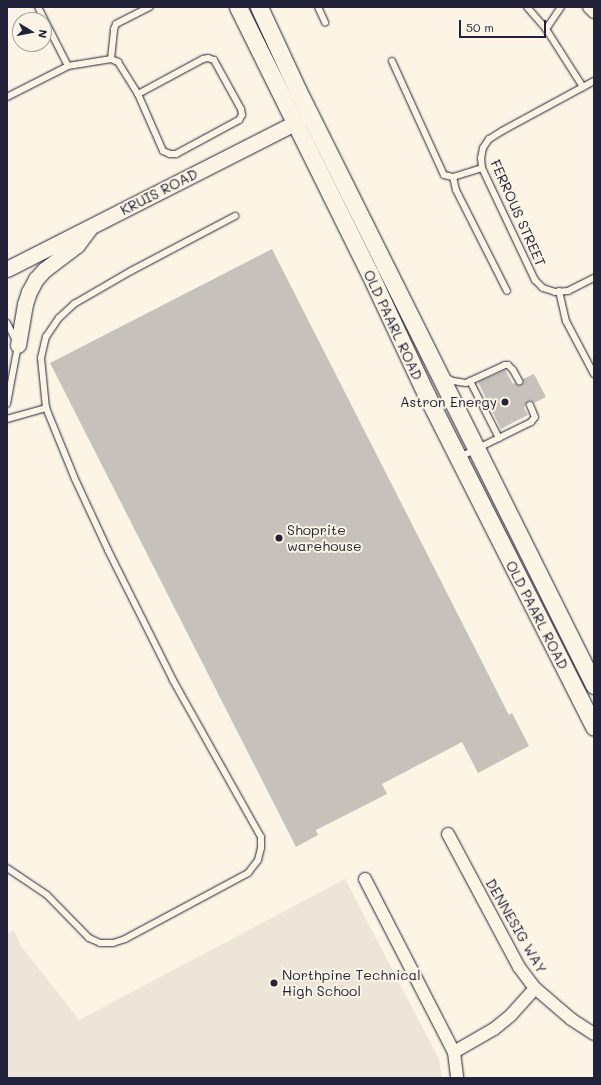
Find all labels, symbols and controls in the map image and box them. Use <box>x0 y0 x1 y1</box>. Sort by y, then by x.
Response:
north arrow <box>12 12 52 52</box>
scale bar <box>461 12 548 38</box>
text: 50 m <box>466 19 494 35</box>
text: N <box>35 29 51 39</box>
street label: FERROUS STREET <box>487 157 549 269</box>
street label: KRUIS ROAD <box>117 165 201 219</box>
street label: OLD PAARL ROAD <box>360 267 426 383</box>
place label: Astron Energy <box>400 394 497 410</box>
marker: Astron Energy <box>500 397 510 407</box>
place label: Shoprite warehouse <box>287 522 362 554</box>
marker: Shoprite warehouse <box>274 533 284 543</box>
street label: OLD PAARL ROAD <box>502 558 572 672</box>
street label: DENNESIG WAY <box>482 876 550 976</box>
place label: Northpine Technical High School <box>282 967 421 1000</box>
marker: Northpine Technical High School <box>269 978 279 988</box>

